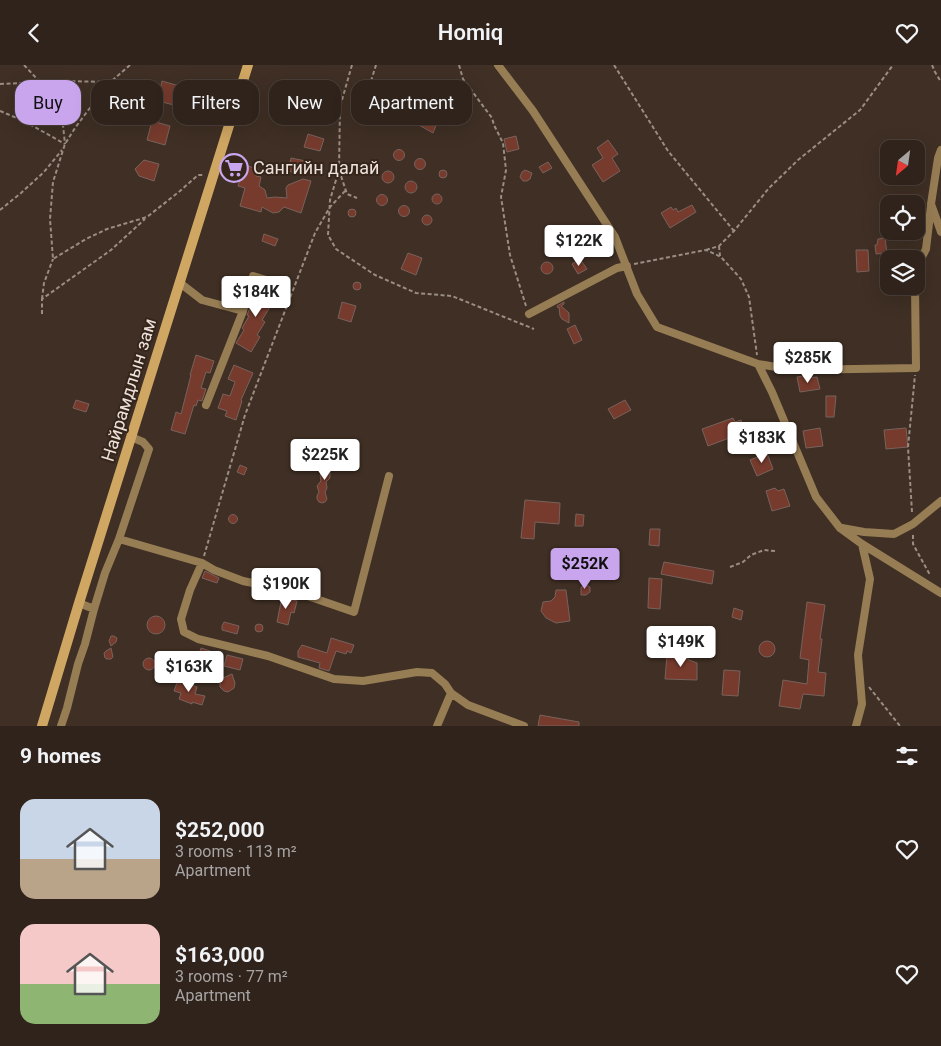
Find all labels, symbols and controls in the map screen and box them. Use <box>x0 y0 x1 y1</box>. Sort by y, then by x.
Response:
icon: back <box>20 19 48 47</box>
icon: heart <box>893 19 921 47</box>
text: Homiq <box>438 20 503 45</box>
chip: Buy <box>15 80 81 125</box>
chip: Rent <box>91 80 163 125</box>
chip: Filters <box>173 80 259 125</box>
chip: New <box>269 80 341 125</box>
chip: Apartment <box>351 80 472 125</box>
north arrow <box>880 140 925 185</box>
map controls <box>880 140 925 295</box>
supermarket icon: Сангийн далай <box>219 153 249 183</box>
place label: Сангийн далай <box>253 157 379 178</box>
button: locate <box>880 195 925 240</box>
pin: $122K <box>544 225 614 267</box>
text: $122K <box>556 231 602 250</box>
button: layers <box>880 250 925 295</box>
pin: $184K <box>221 275 291 318</box>
text: $184K <box>233 282 279 301</box>
street label: Найрамдлын зам <box>97 316 160 464</box>
pin: $285K <box>773 341 843 384</box>
text: $285K <box>785 348 831 367</box>
pin: $183K <box>727 421 797 464</box>
text: $183K <box>739 428 785 447</box>
pin: $225K <box>290 439 360 481</box>
text: $225K <box>302 445 348 464</box>
pin: $252K <box>550 547 620 590</box>
text: $252K <box>562 554 608 573</box>
pin: $190K <box>251 567 321 610</box>
text: $190K <box>263 574 309 593</box>
pin: $149K <box>646 625 716 668</box>
text: $149K <box>658 632 704 651</box>
pin: $163K <box>154 651 224 693</box>
text: $163K <box>166 657 212 676</box>
icon: filters <box>893 742 921 770</box>
text: 9 homes <box>20 744 101 768</box>
text: $252,000 <box>175 818 265 842</box>
icon: home <box>60 819 120 879</box>
icon: heart <box>893 835 921 863</box>
text: 3 rooms · 113 m² <box>175 842 297 861</box>
text: Apartment <box>175 861 251 880</box>
text: $163,000 <box>175 943 265 967</box>
icon: home <box>60 944 120 1004</box>
icon: heart <box>893 960 921 988</box>
text: 3 rooms · 77 m² <box>175 967 288 986</box>
text: Apartment <box>175 986 251 1005</box>

